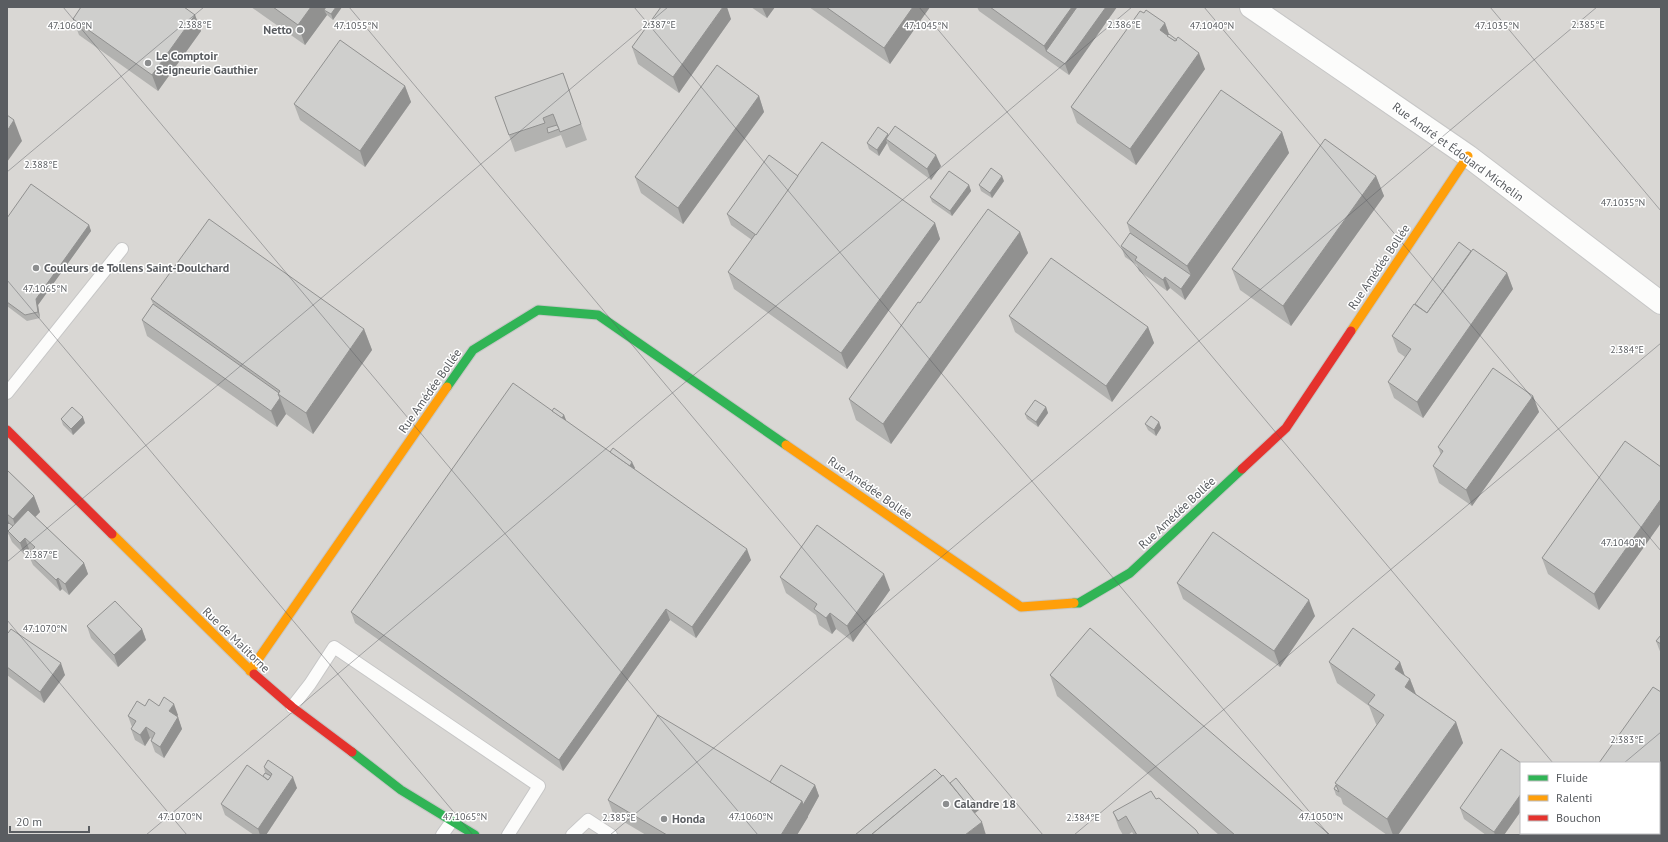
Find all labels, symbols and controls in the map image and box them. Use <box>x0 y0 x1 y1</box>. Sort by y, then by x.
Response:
text: 2.388°E <box>178 18 212 31</box>
text: 2.387°E <box>642 18 676 31</box>
text: 2.386°E <box>1107 18 1141 31</box>
text: 2.385°E <box>1571 18 1605 31</box>
text: 47.1060°N <box>48 19 92 32</box>
text: 47.1055°N <box>334 19 378 32</box>
text: 47.1045°N <box>904 19 948 32</box>
text: 47.1040°N <box>1190 19 1234 32</box>
text: 47.1035°N <box>1475 19 1519 32</box>
place label: Netto <box>263 22 293 37</box>
marker: Netto <box>295 25 305 35</box>
place label: Le Comptoir Seigneurie Gauthier <box>156 48 258 77</box>
marker: Le Comptoir Seigneurie Gauthier <box>143 58 153 68</box>
street label: Rue André et Édouard Michelin <box>1390 99 1527 204</box>
text: 2.388°E <box>24 158 58 171</box>
text: 47.1035°N <box>1601 196 1645 209</box>
street label: Rue Amédée Bollée <box>1345 221 1413 312</box>
place label: Couleurs de Tollens Saint-Doulchard <box>44 260 229 275</box>
marker: Couleurs de Tollens Saint-Doulchard <box>31 263 41 273</box>
text: 47.1065°N <box>23 282 67 295</box>
text: 2.384°E <box>1610 343 1644 356</box>
street label: Rue Amédée Bollée <box>395 346 464 436</box>
street label: Rue Amédée Bollée <box>825 453 915 522</box>
street label: Rue Amédée Bollée <box>1135 473 1218 552</box>
text: 47.1040°N <box>1601 536 1645 549</box>
text: 2.387°E <box>24 548 58 561</box>
street label: Rue de Malitorne <box>200 604 273 676</box>
text: 47.1070°N <box>23 622 67 635</box>
text: 2.383°E <box>1610 733 1644 746</box>
legend <box>1520 762 1660 834</box>
text: Fluide <box>1556 770 1588 785</box>
text: Ralenti <box>1556 790 1592 805</box>
place label: Calandre 18 <box>954 796 1016 811</box>
marker: Calandre 18 <box>941 799 951 809</box>
scale bar <box>10 808 89 834</box>
text: 47.1070°N <box>158 810 202 823</box>
text: 47.1065°N <box>443 810 487 823</box>
text: 47.1060°N <box>729 810 773 823</box>
text: 47.1050°N <box>1299 810 1343 823</box>
text: Bouchon <box>1556 810 1601 825</box>
text: 2.385°E <box>602 811 636 824</box>
place label: Honda <box>672 811 705 826</box>
text: 2.384°E <box>1066 811 1100 824</box>
text: 20 m <box>16 814 42 829</box>
marker: Honda <box>659 814 669 824</box>

